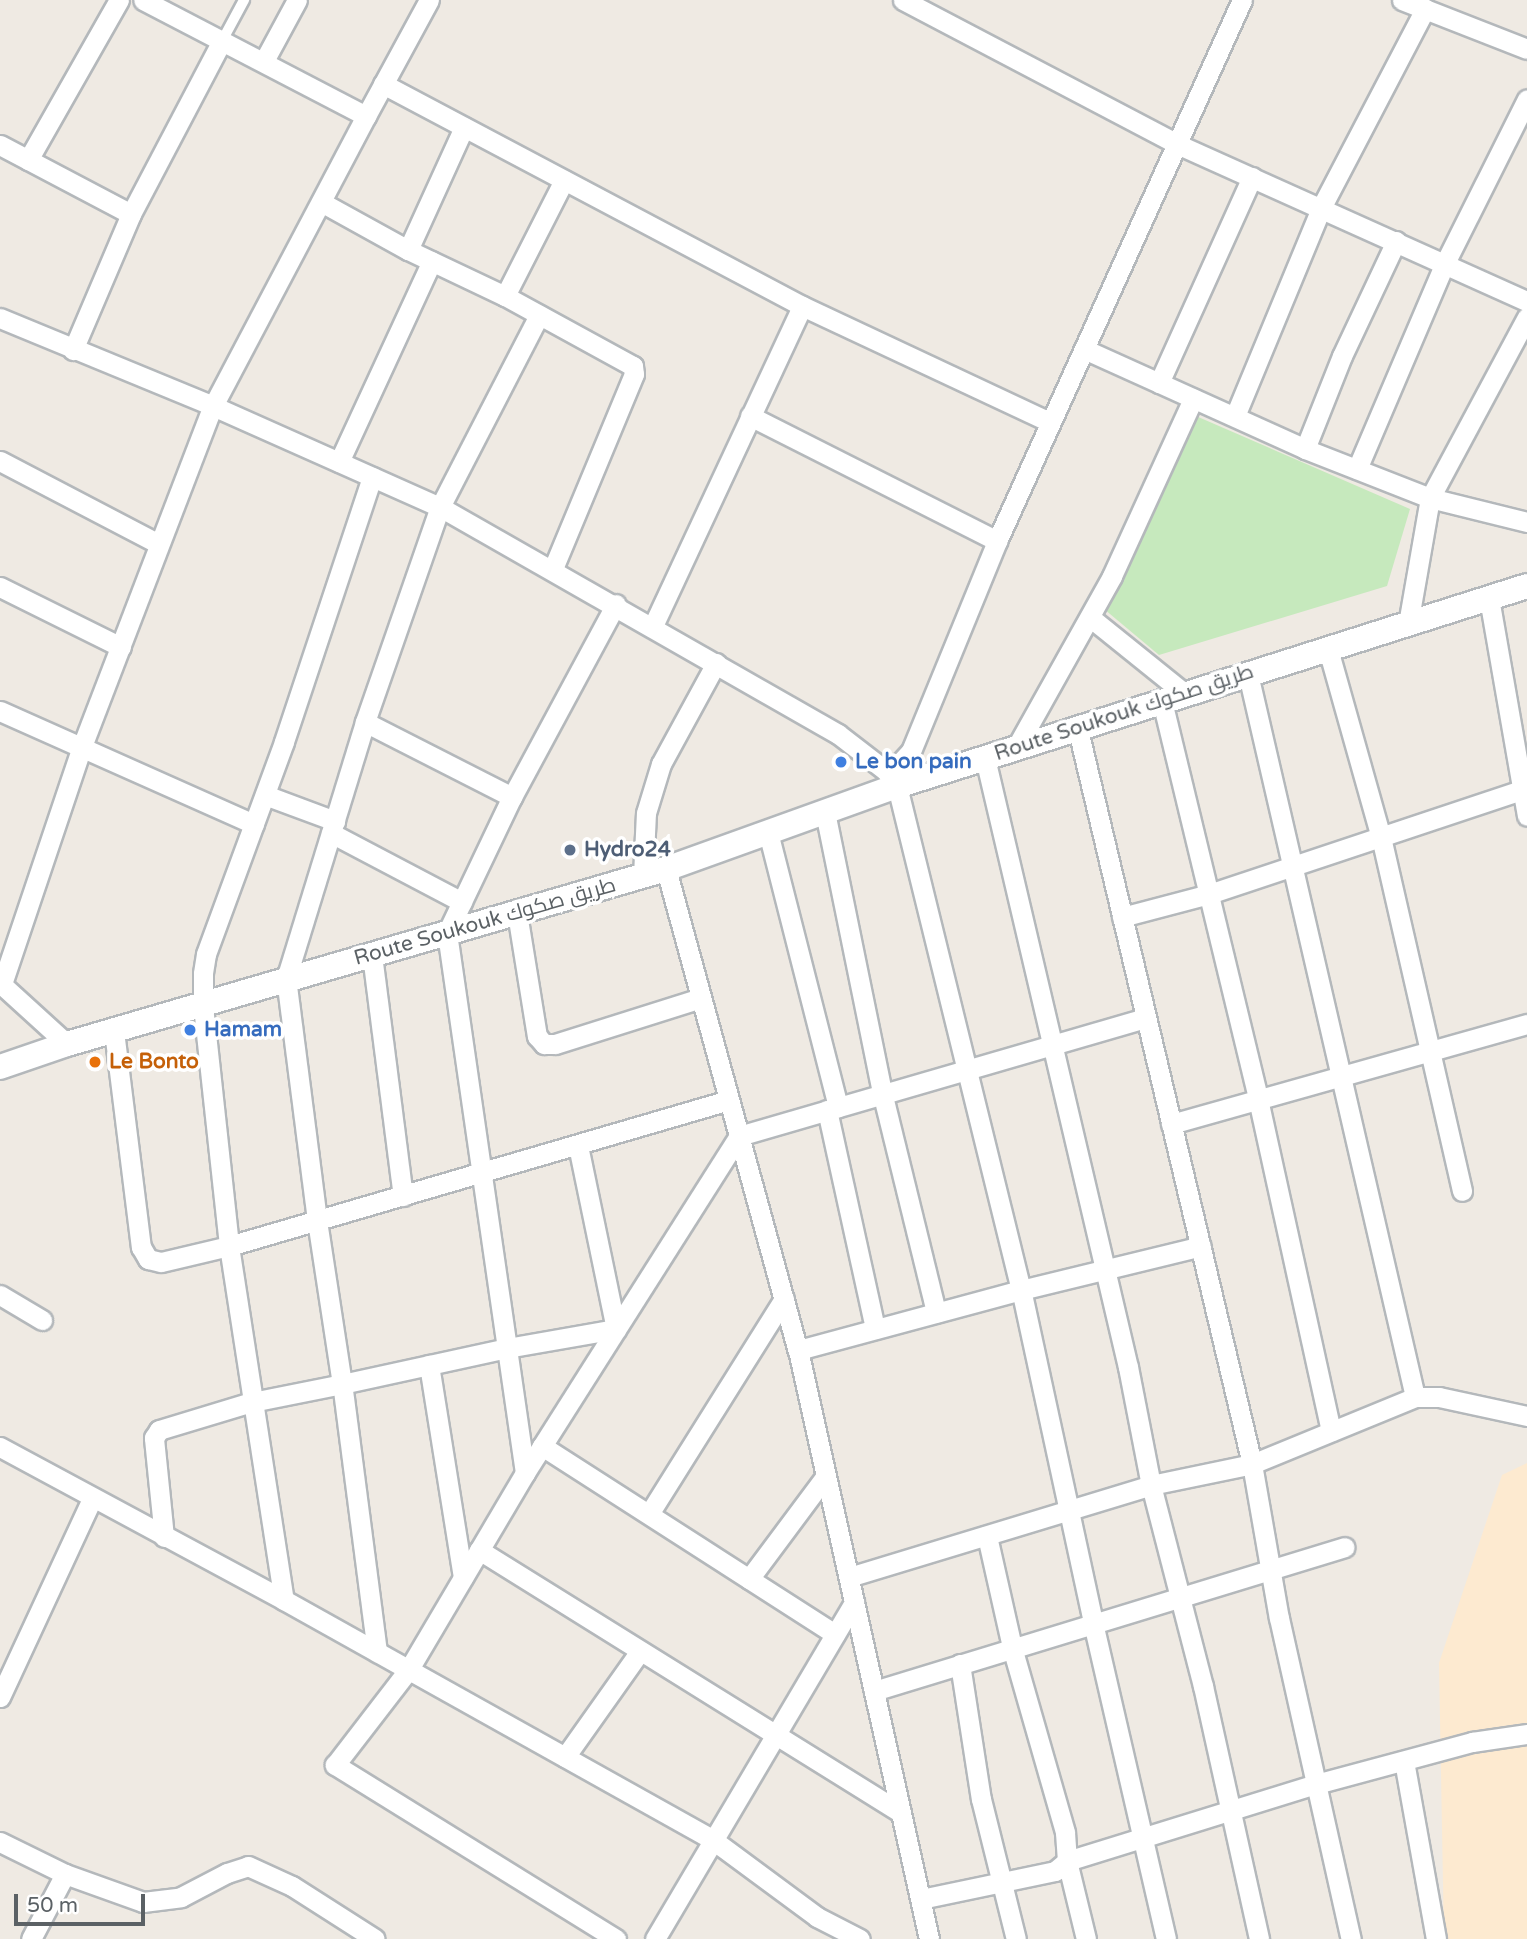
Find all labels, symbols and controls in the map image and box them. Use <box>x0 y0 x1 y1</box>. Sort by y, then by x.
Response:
street label: Route Soukouk طريق صكوك <box>991 659 1257 767</box>
place label: Le bon pain <box>855 749 972 775</box>
marker: Le bon pain <box>833 754 849 770</box>
place label: Hydro24 <box>584 837 671 863</box>
marker: Hydro24 <box>562 842 578 858</box>
street label: Route Soukouk طريق صكوك <box>351 873 619 971</box>
place label: Hamam <box>204 1017 282 1043</box>
marker: Hamam <box>182 1022 198 1038</box>
place label: Le Bonto <box>109 1049 199 1075</box>
marker: Le Bonto <box>87 1054 103 1070</box>
scale bar <box>18 1880 149 1924</box>
text: 50 m <box>27 1893 78 1918</box>

